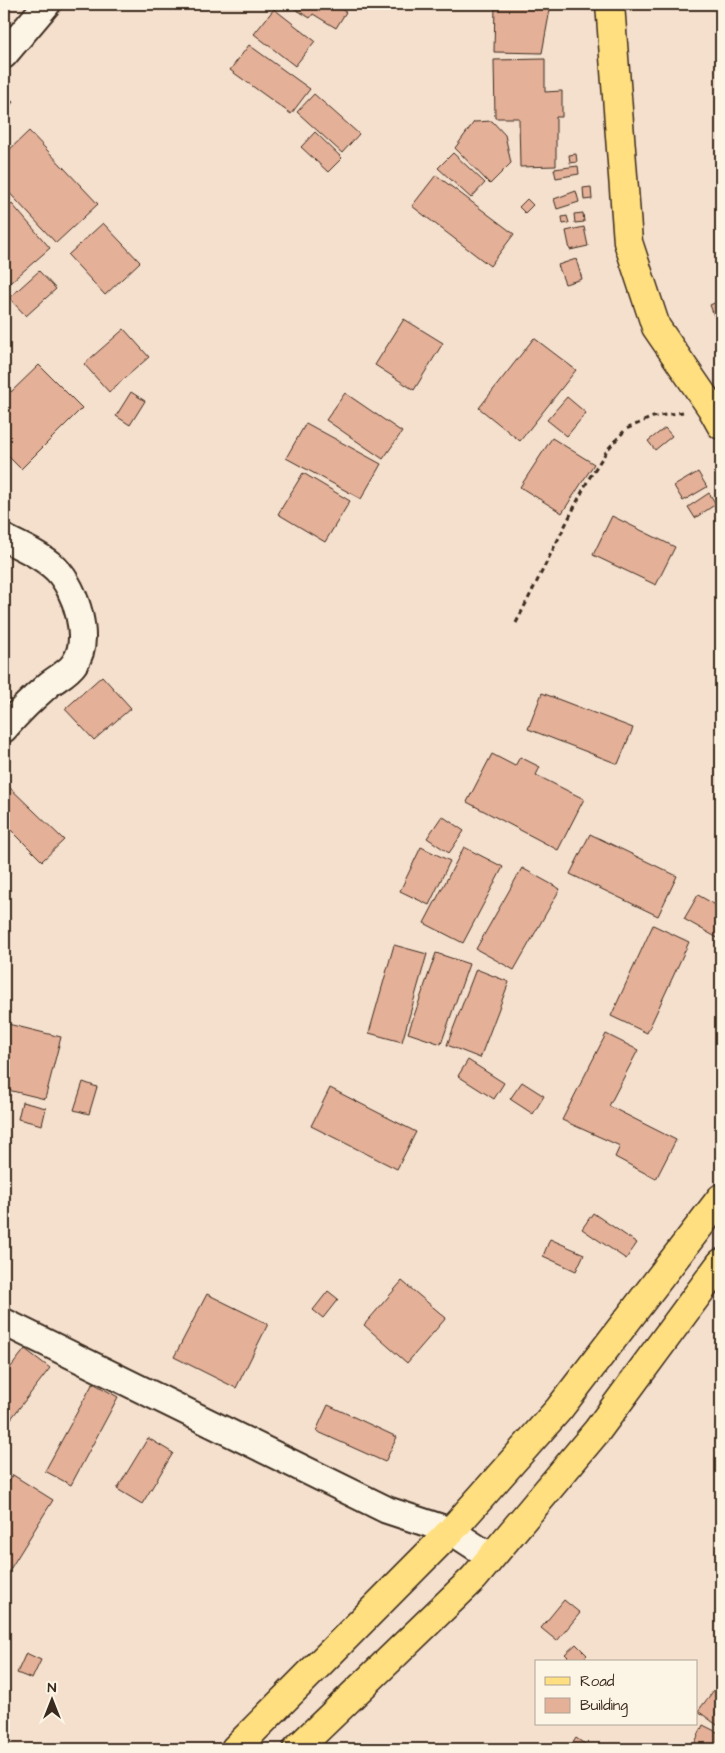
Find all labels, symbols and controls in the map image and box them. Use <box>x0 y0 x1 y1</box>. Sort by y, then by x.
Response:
legend <box>535 1660 698 1726</box>
text: Road <box>580 1671 615 1692</box>
north arrow <box>28 1676 78 1726</box>
text: N <box>48 1678 57 1698</box>
text: Building <box>580 1695 628 1717</box>

